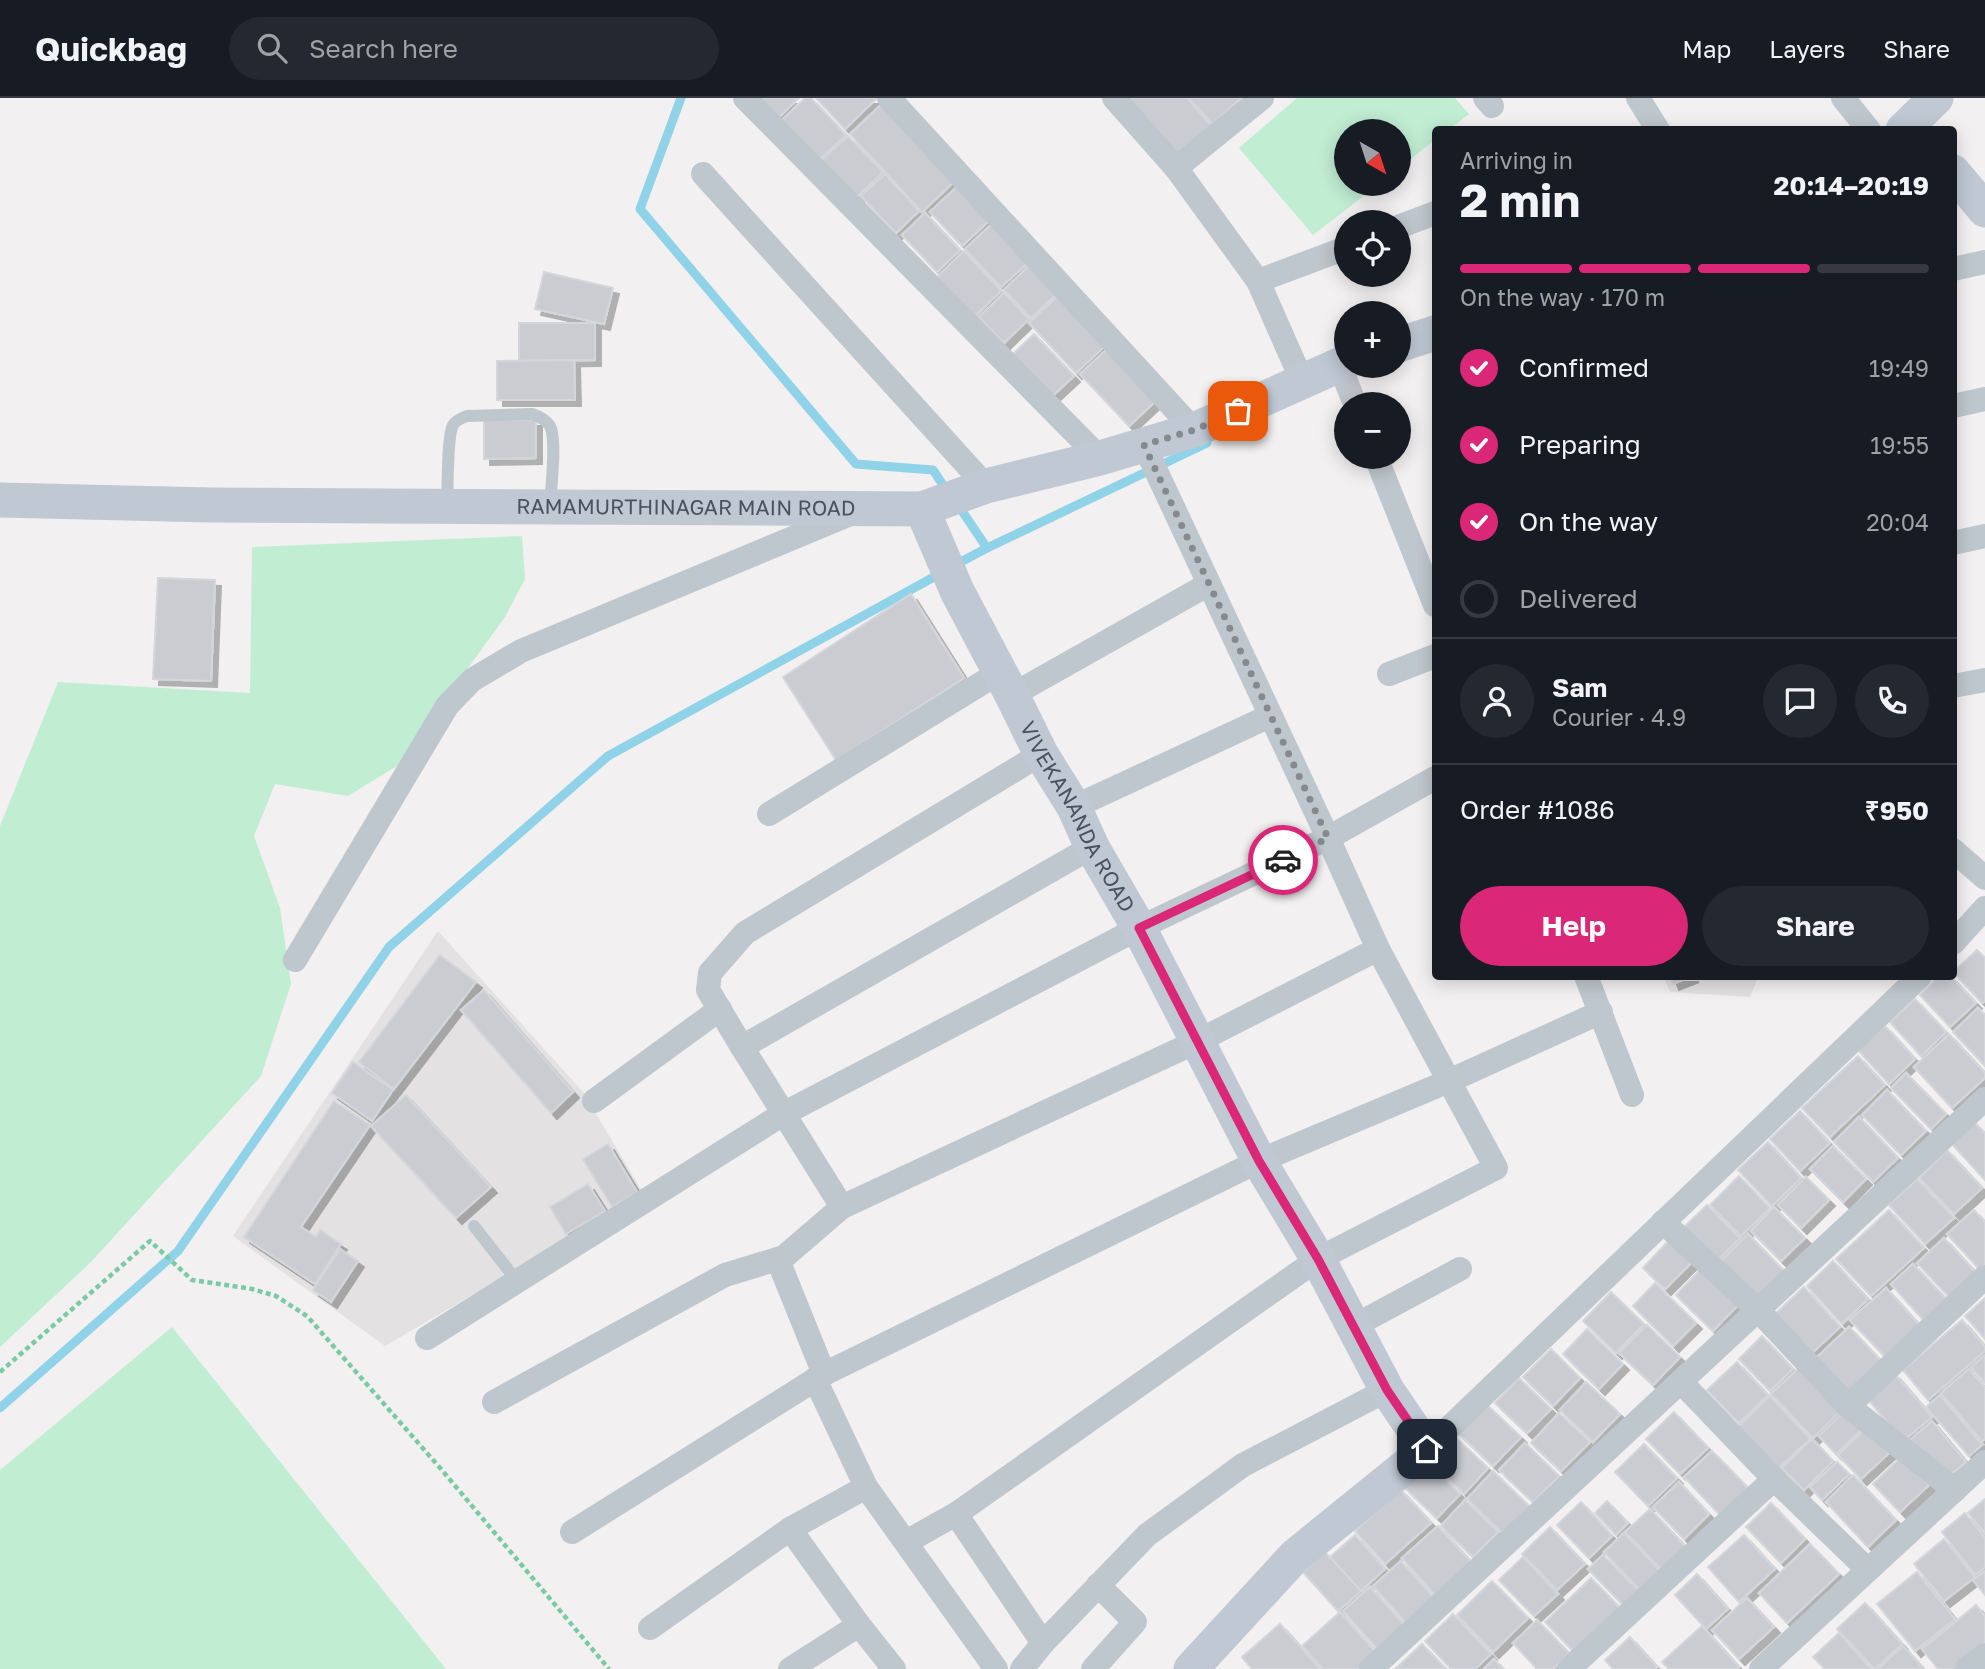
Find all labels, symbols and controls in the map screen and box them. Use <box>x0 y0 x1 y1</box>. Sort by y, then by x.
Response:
search box <box>229 17 719 80</box>
text: Quickbag <box>35 29 187 68</box>
icon: search <box>253 29 291 67</box>
text: Search here <box>309 33 458 64</box>
text: Map <box>1682 34 1731 63</box>
text: Layers <box>1769 34 1845 63</box>
text: Share <box>1883 34 1950 63</box>
north arrow <box>1334 119 1410 196</box>
map controls <box>1334 119 1411 469</box>
text: Arriving in <box>1460 146 1573 174</box>
text: 20:14–20:19 <box>1774 170 1929 201</box>
text: 2 min <box>1460 172 1580 227</box>
button: locate <box>1334 210 1411 287</box>
text: On the way · 170 m <box>1460 283 1665 311</box>
button: + <box>1334 301 1411 378</box>
icon: check <box>1460 349 1498 387</box>
text: Confirmed <box>1519 352 1649 383</box>
text: 19:49 <box>1869 354 1929 382</box>
pin <box>1208 381 1268 441</box>
icon: bag <box>1219 392 1257 430</box>
button: − <box>1334 392 1411 469</box>
icon: check <box>1460 426 1498 464</box>
text: Preparing <box>1519 429 1641 460</box>
text: 19:55 <box>1870 431 1929 459</box>
street label: RAMAMURTHINAGAR MAIN ROAD <box>516 493 856 521</box>
icon: check <box>1460 503 1498 541</box>
text: On the way <box>1519 506 1658 537</box>
text: 20:04 <box>1866 508 1929 536</box>
text: Delivered <box>1519 583 1638 614</box>
button: person <box>1460 664 1534 738</box>
button: chat <box>1763 664 1837 738</box>
button: phone <box>1855 664 1929 738</box>
text: Sam <box>1552 672 1607 703</box>
text: Courier · 4.9 <box>1552 703 1686 731</box>
street label: VIVEKANANDA ROAD <box>1015 717 1141 916</box>
text: Order #1086 <box>1460 794 1615 825</box>
text: ₹950 <box>1865 795 1929 826</box>
courier <box>1248 825 1318 895</box>
icon: car <box>1264 841 1302 879</box>
button: Help <box>1460 886 1688 966</box>
button: Share <box>1702 886 1929 966</box>
pin <box>1397 1419 1457 1479</box>
icon: home <box>1408 1430 1446 1468</box>

